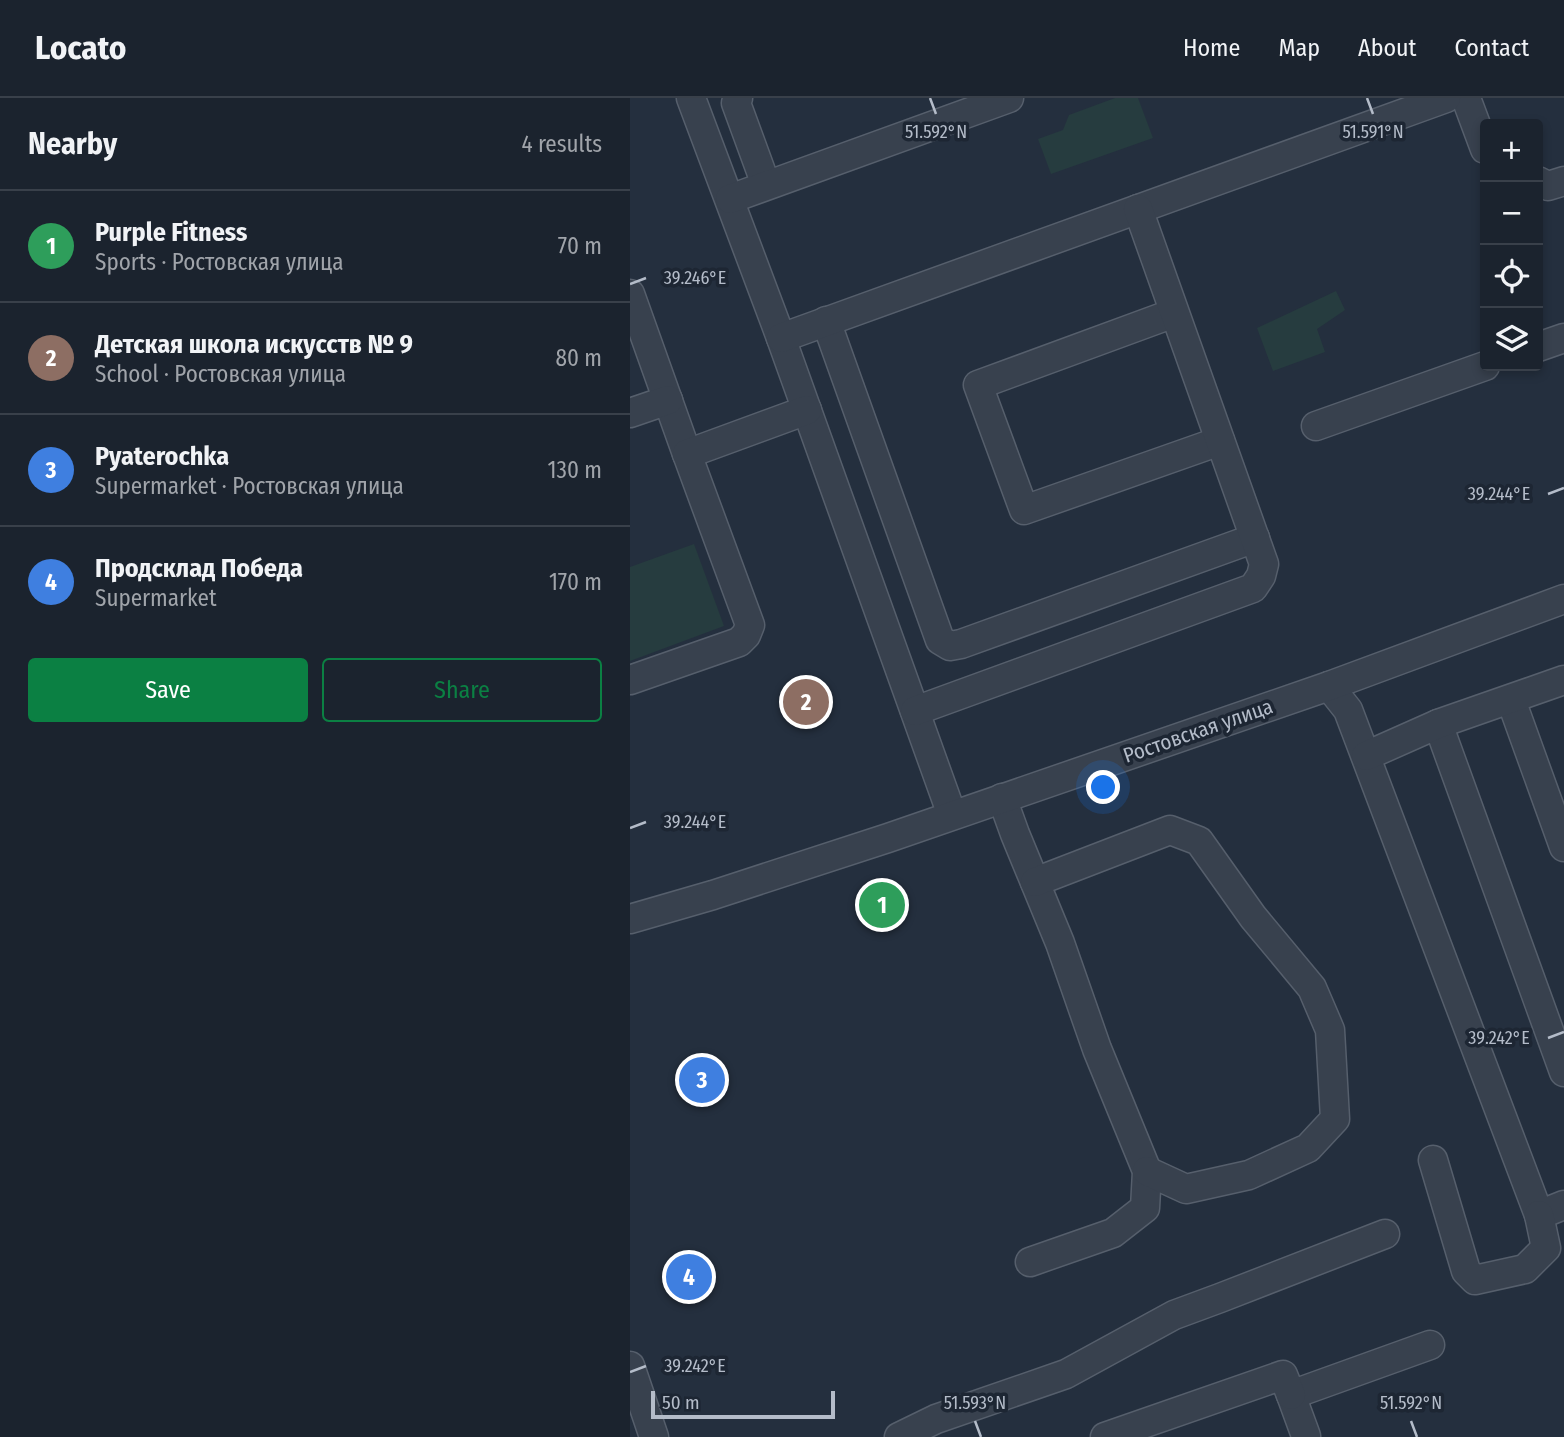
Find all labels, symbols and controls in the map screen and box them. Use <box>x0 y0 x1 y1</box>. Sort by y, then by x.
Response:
text: Locato <box>35 28 126 68</box>
text: Home <box>1183 34 1240 62</box>
text: Map <box>1278 34 1320 62</box>
text: About <box>1358 34 1416 62</box>
text: Contact <box>1454 34 1529 62</box>
map controls <box>1480 119 1543 371</box>
button: + <box>1480 119 1543 182</box>
text: 51.592°N <box>905 121 967 143</box>
text: 51.591°N <box>1342 121 1404 143</box>
text: Nearby <box>28 126 117 162</box>
text: 4 results <box>521 130 602 158</box>
button: − <box>1480 182 1543 245</box>
text: Purple Fitness <box>95 217 247 248</box>
text: 1 <box>46 232 56 260</box>
text: 70 m <box>558 232 602 260</box>
button: locate <box>1480 245 1543 308</box>
text: Sports · Ростовская улица <box>95 248 343 276</box>
text: 39.246°E <box>664 267 726 289</box>
button: layers <box>1480 308 1543 371</box>
text: Детская школа искусств № 9 <box>95 329 413 360</box>
text: 2 <box>46 344 56 372</box>
text: 80 m <box>555 344 602 372</box>
text: School · Ростовская улица <box>95 360 346 388</box>
text: Pyaterochka <box>95 441 229 472</box>
text: 3 <box>46 456 56 484</box>
text: 130 m <box>548 456 602 484</box>
text: Supermarket · Ростовская улица <box>95 472 404 500</box>
text: 39.244°E <box>1468 483 1530 505</box>
text: Продсклад Победа <box>95 553 303 584</box>
text: 4 <box>45 568 57 596</box>
text: 170 m <box>549 568 602 596</box>
text: Supermarket <box>95 584 216 612</box>
button: Save <box>28 658 308 722</box>
button: Share <box>322 658 602 722</box>
pin: 2 <box>783 676 829 728</box>
street label: Ростовская улица <box>1120 693 1276 769</box>
your location <box>1086 770 1120 804</box>
text: 39.244°E <box>664 811 726 833</box>
pin: 1 <box>859 879 905 931</box>
text: 39.242°E <box>1468 1027 1530 1049</box>
pin: 3 <box>679 1054 725 1106</box>
pin: 4 <box>666 1251 712 1303</box>
text: 39.242°E <box>664 1355 726 1377</box>
scale bar <box>651 1388 835 1420</box>
text: 50 m <box>662 1391 700 1414</box>
text: 51.593°N <box>944 1392 1006 1414</box>
text: 51.592°N <box>1380 1392 1442 1414</box>

